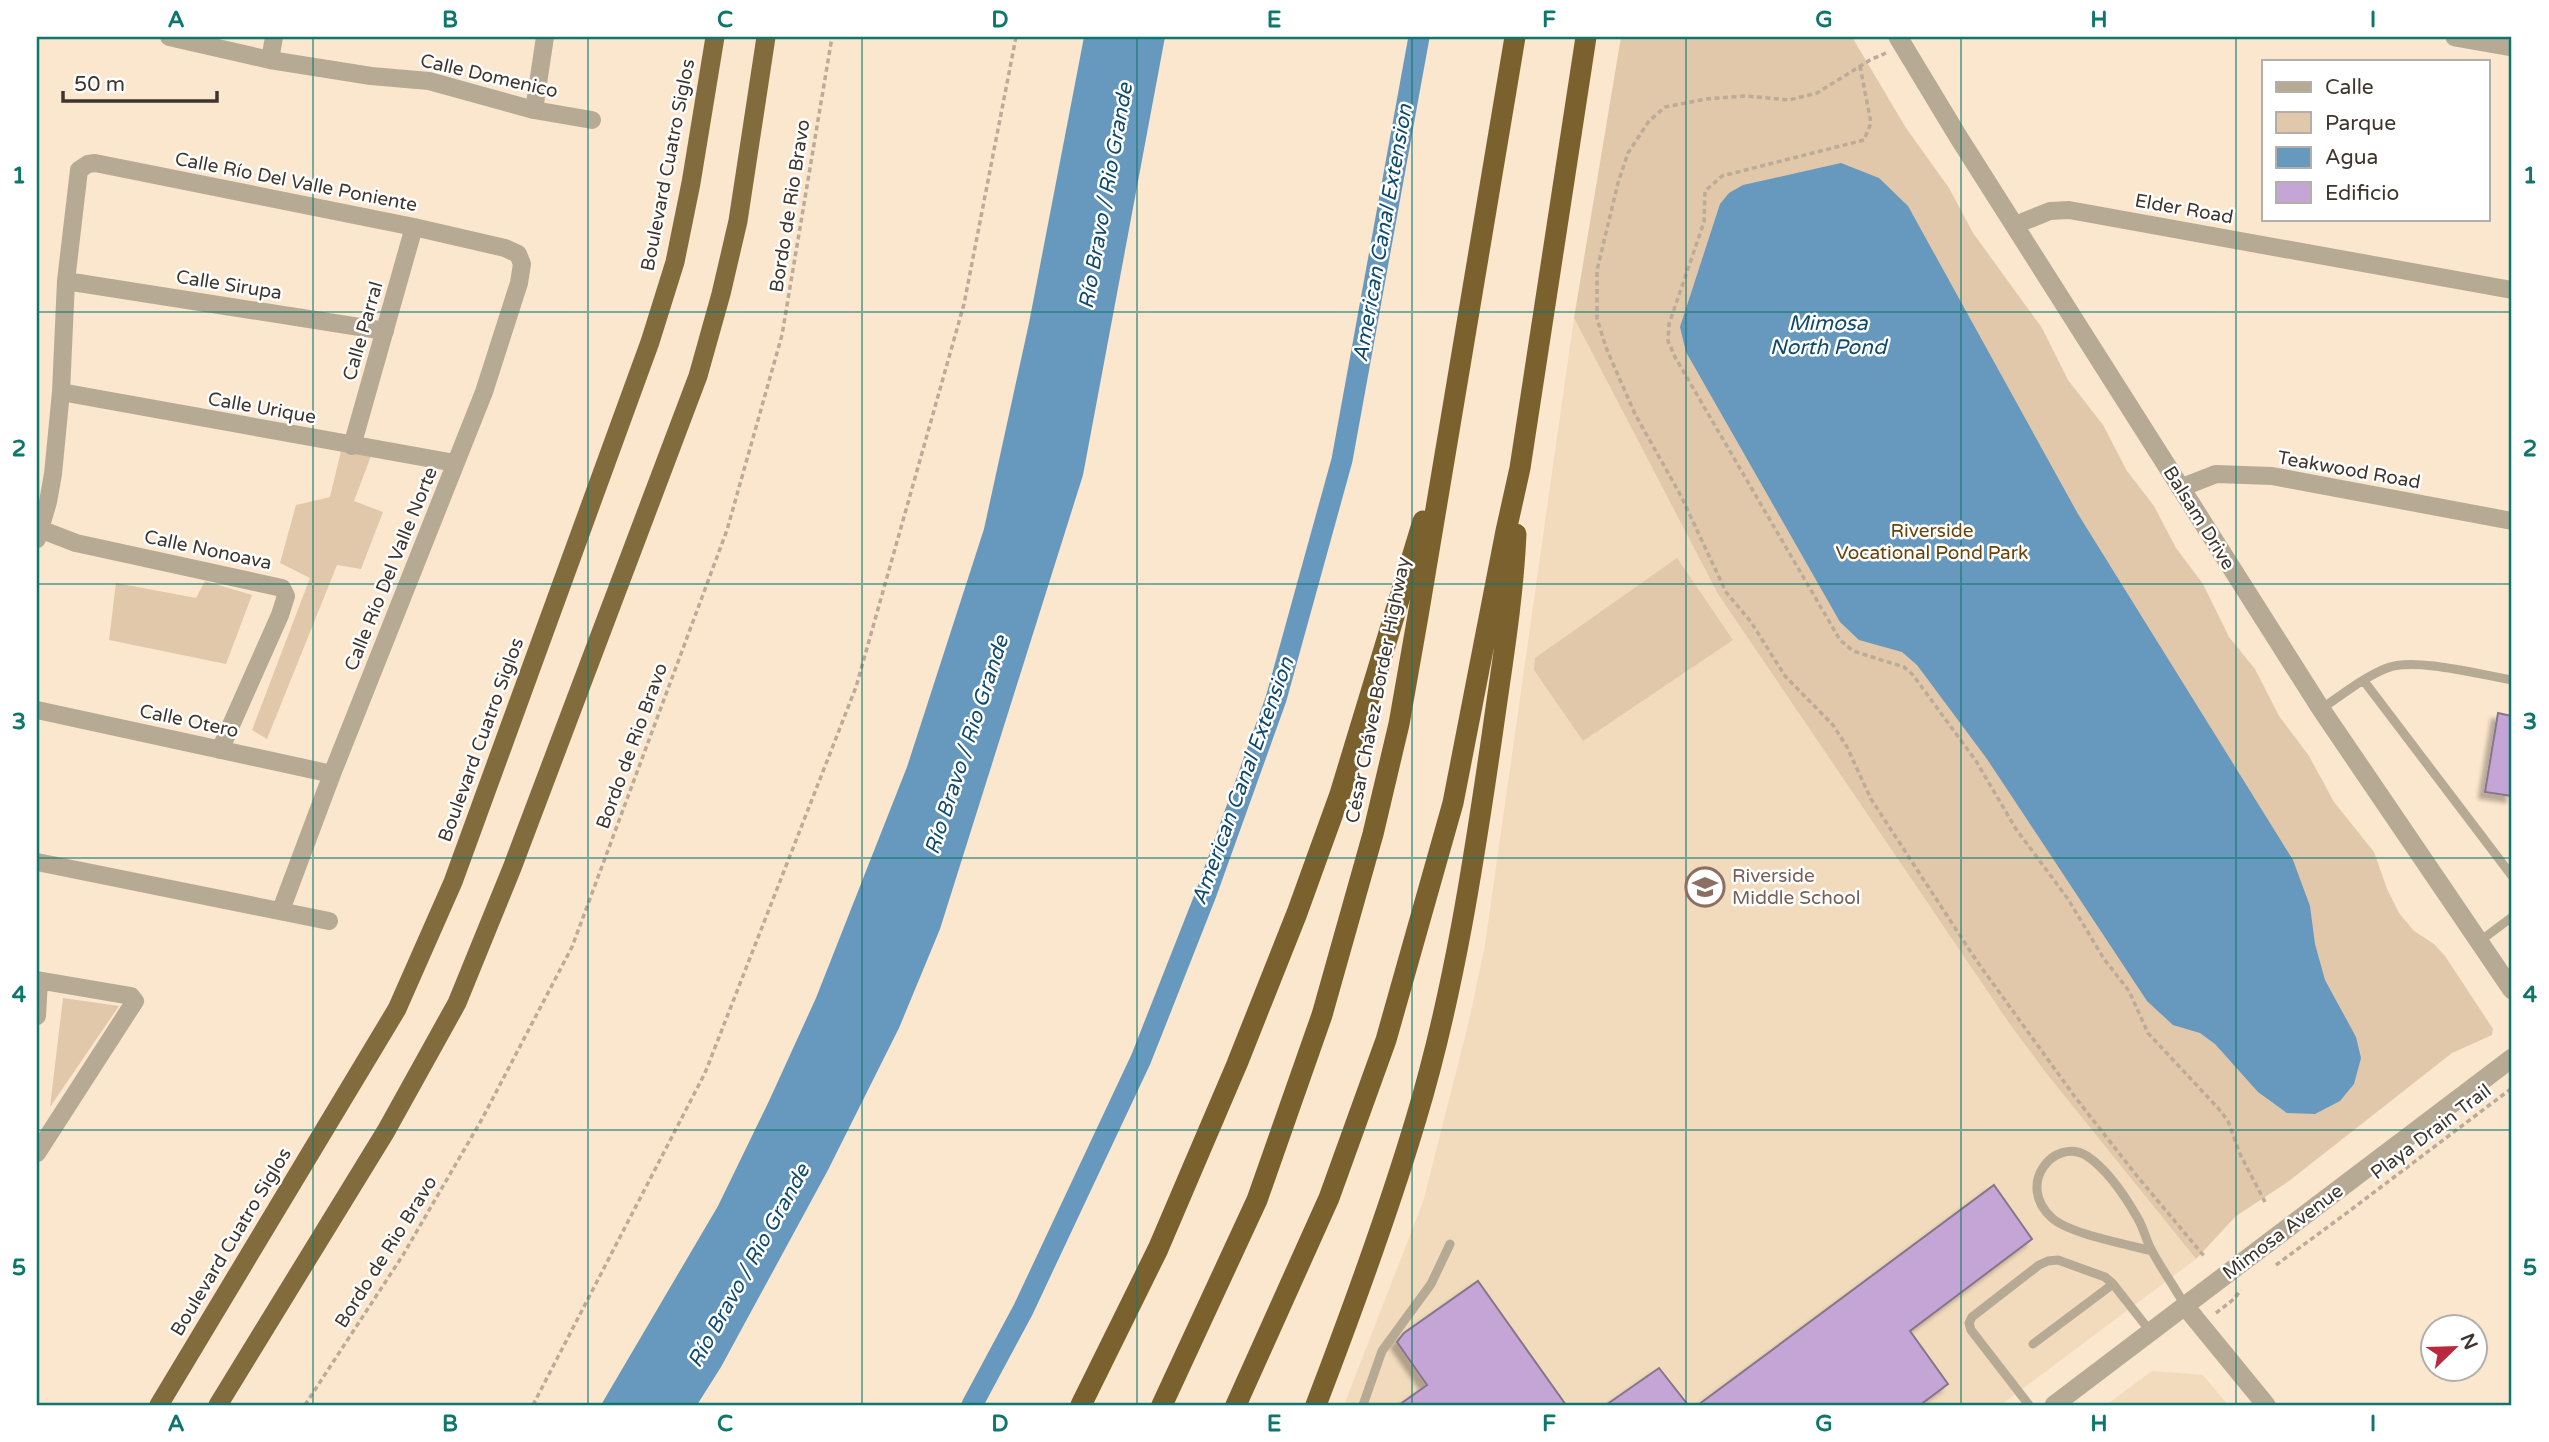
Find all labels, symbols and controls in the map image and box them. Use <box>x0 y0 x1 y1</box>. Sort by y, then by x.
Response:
text: A <box>167 6 185 34</box>
text: B <box>442 6 458 34</box>
text: C <box>717 6 733 34</box>
text: D <box>991 6 1009 34</box>
text: E <box>1267 6 1281 34</box>
text: F <box>1542 6 1556 34</box>
text: G <box>1815 6 1833 34</box>
text: H <box>2090 6 2108 34</box>
text: I <box>2370 6 2376 34</box>
street label: Calle Domenico <box>418 49 560 103</box>
street label: Boulevard Cuatro Siglos <box>637 57 699 273</box>
scale bar <box>63 60 217 104</box>
legend <box>2262 60 2490 220</box>
text: 50 m <box>74 72 125 97</box>
text: Calle <box>2325 75 2374 100</box>
water label: Río Bravo / Rio Grande <box>1074 80 1138 311</box>
water label: American Canal Extension <box>1348 101 1418 364</box>
text: Parque <box>2325 111 2396 136</box>
street label: Bordo de Rio Bravo <box>765 118 815 294</box>
text: Agua <box>2325 145 2378 170</box>
street label: Calle Río Del Valle Poniente <box>173 148 419 216</box>
text: 1 <box>12 162 26 190</box>
text: 1 <box>2523 162 2537 190</box>
text: Edificio <box>2325 181 2399 206</box>
street label: Elder Road <box>2133 190 2235 228</box>
street label: Calle Sirupa <box>175 266 283 304</box>
street label: Calle Parral <box>338 279 388 383</box>
water label: Mimosa North Pond <box>1770 311 1889 360</box>
street label: Calle Urique <box>206 388 318 428</box>
text: 2 <box>12 435 26 463</box>
text: 2 <box>2523 435 2537 463</box>
street label: Teakwood Road <box>2276 447 2422 493</box>
street label: Balsam Drive <box>2159 462 2239 574</box>
street label: Calle Río Del Valle Norte <box>340 464 442 674</box>
park label: Riverside Vocational Pond Park <box>1836 520 2028 564</box>
street label: Calle Nonoava <box>142 526 274 574</box>
street label: César Chávez Border Highway <box>1341 555 1415 825</box>
water label: Río Bravo / Rio Grande <box>920 631 1015 858</box>
street label: Boulevard Cuatro Siglos <box>434 635 528 845</box>
water label: American Canal Extension <box>1187 653 1300 908</box>
street label: Bordo de Rio Bravo <box>592 660 672 832</box>
street label: Calle Otero <box>137 700 241 742</box>
text: 3 <box>12 708 26 736</box>
text: 3 <box>2523 708 2537 736</box>
place label: Riverside Middle School <box>1732 865 1861 909</box>
school or university icon: Riverside Middle School <box>1684 866 1726 908</box>
text: 4 <box>12 981 27 1009</box>
text: 4 <box>2523 981 2538 1009</box>
street label: Playa Drain Trail <box>2367 1080 2495 1184</box>
street label: Boulevard Cuatro Siglos <box>166 1144 296 1340</box>
water label: Río Bravo / Rio Grande <box>683 1159 816 1372</box>
street label: Bordo de Rio Bravo <box>330 1172 442 1332</box>
street label: Mimosa Avenue <box>2219 1180 2347 1284</box>
text: 5 <box>12 1254 26 1282</box>
text: 5 <box>2523 1254 2537 1282</box>
north arrow <box>2420 1312 2490 1382</box>
text: N <box>2456 1330 2482 1353</box>
text: A <box>167 1410 185 1438</box>
text: B <box>442 1410 458 1438</box>
text: C <box>717 1410 733 1438</box>
text: D <box>991 1410 1009 1438</box>
text: E <box>1267 1410 1281 1438</box>
text: F <box>1542 1410 1556 1438</box>
text: G <box>1815 1410 1833 1438</box>
text: H <box>2090 1410 2108 1438</box>
text: I <box>2370 1410 2376 1438</box>

